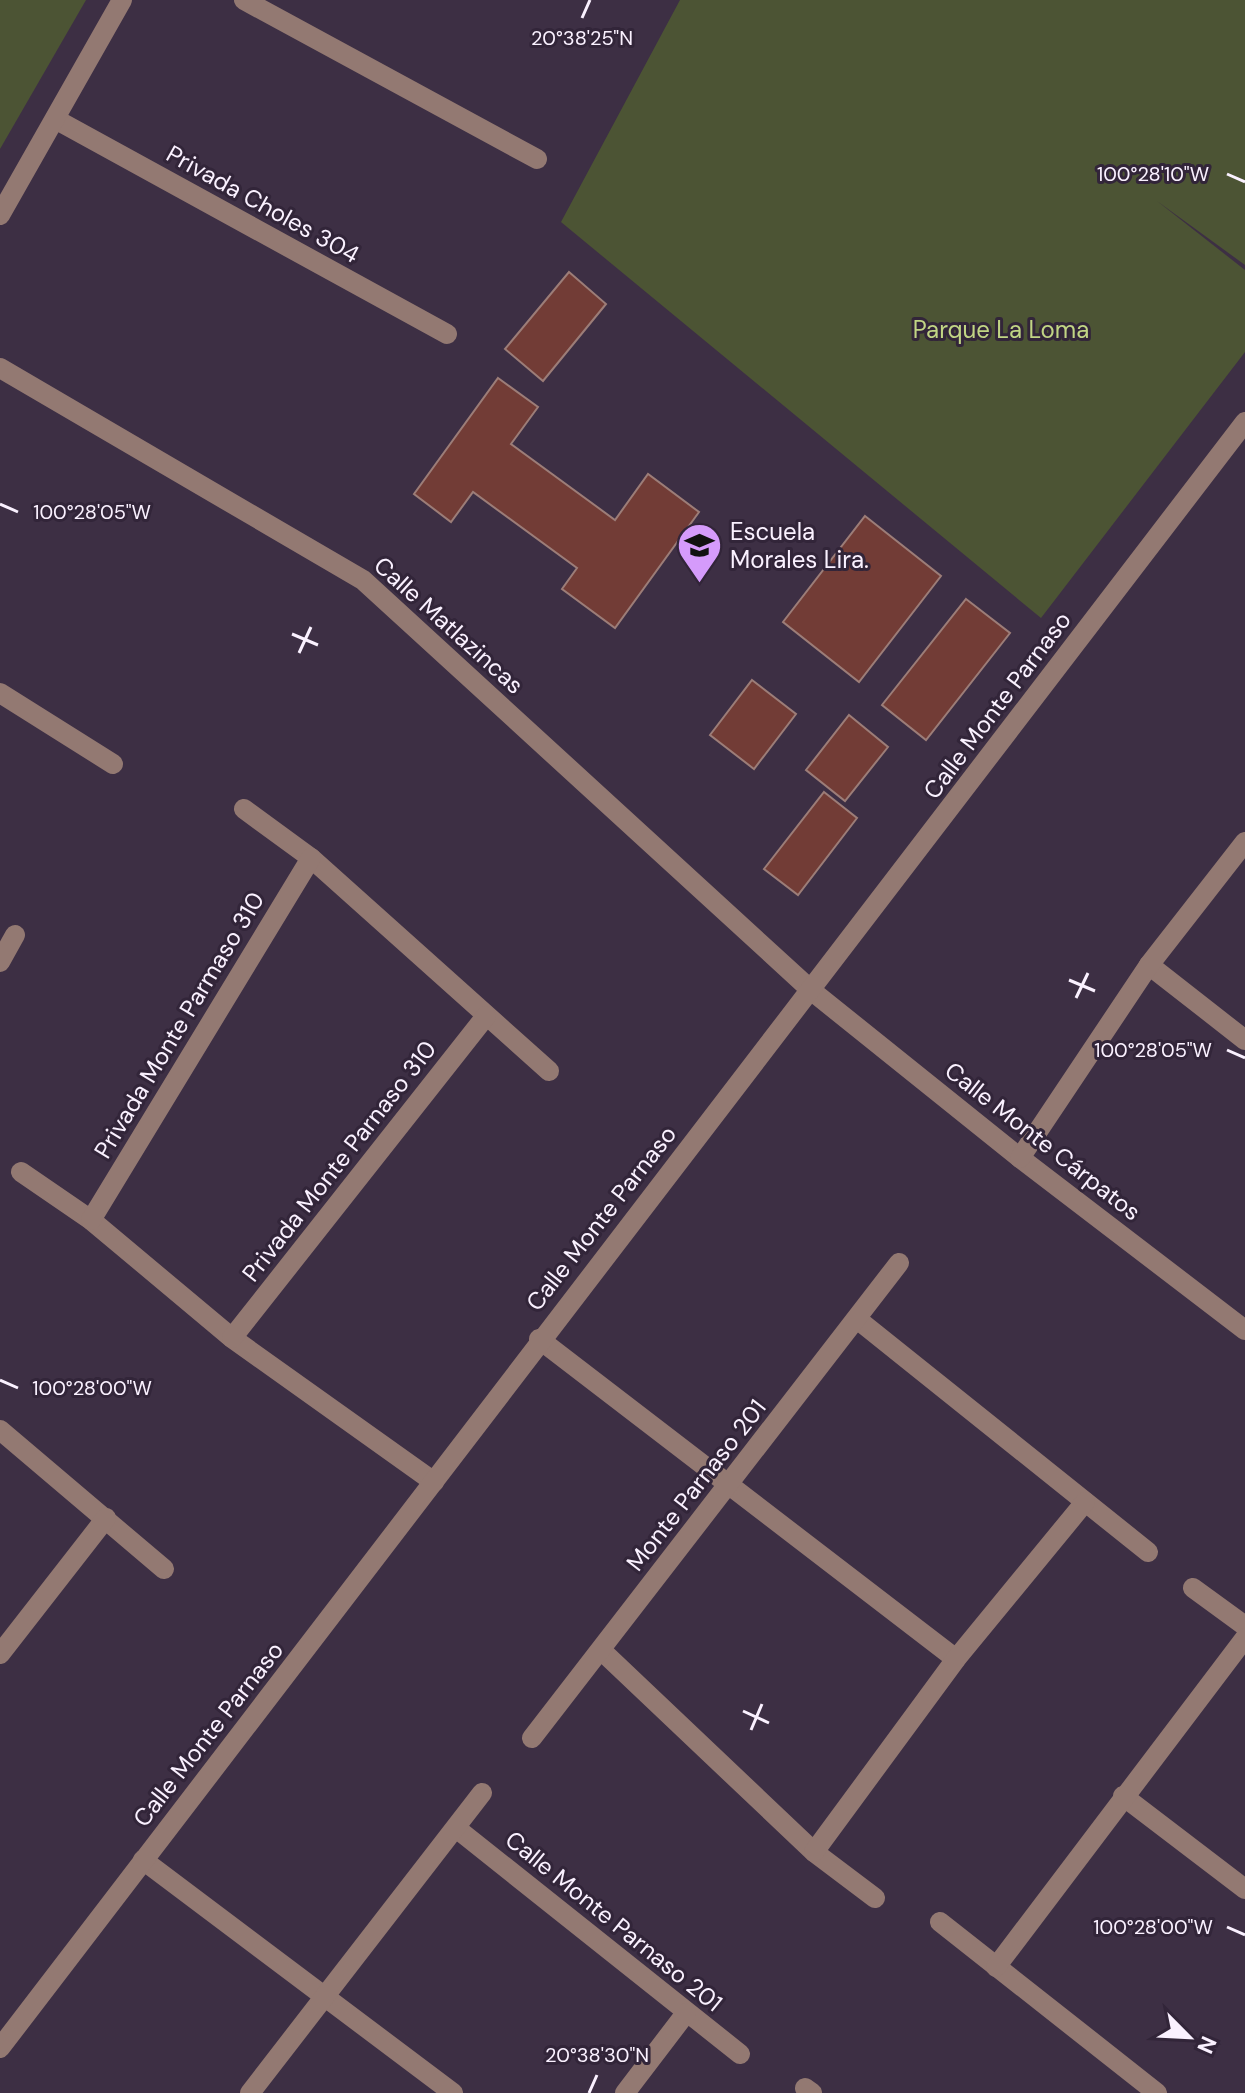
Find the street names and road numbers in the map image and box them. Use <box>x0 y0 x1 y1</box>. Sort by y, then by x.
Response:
street label: Privada Choles 304 <box>161 138 365 270</box>
street label: Calle Matlazincas <box>368 550 530 700</box>
street label: Calle Monte Parnaso <box>916 605 1078 805</box>
street label: Privada Monte Parmaso 310 <box>87 886 271 1164</box>
street label: Privada Monte Parnaso 310 <box>235 1034 443 1288</box>
street label: Calle Monte Cárpatos <box>939 1055 1147 1227</box>
street label: Calle Monte Parnaso <box>519 1119 683 1317</box>
street label: Monte Parnaso 201 <box>619 1393 773 1577</box>
street label: Calle Monte Parnaso <box>126 1635 290 1833</box>
street label: Calle Monte Parnaso 201 <box>499 1824 729 2018</box>

